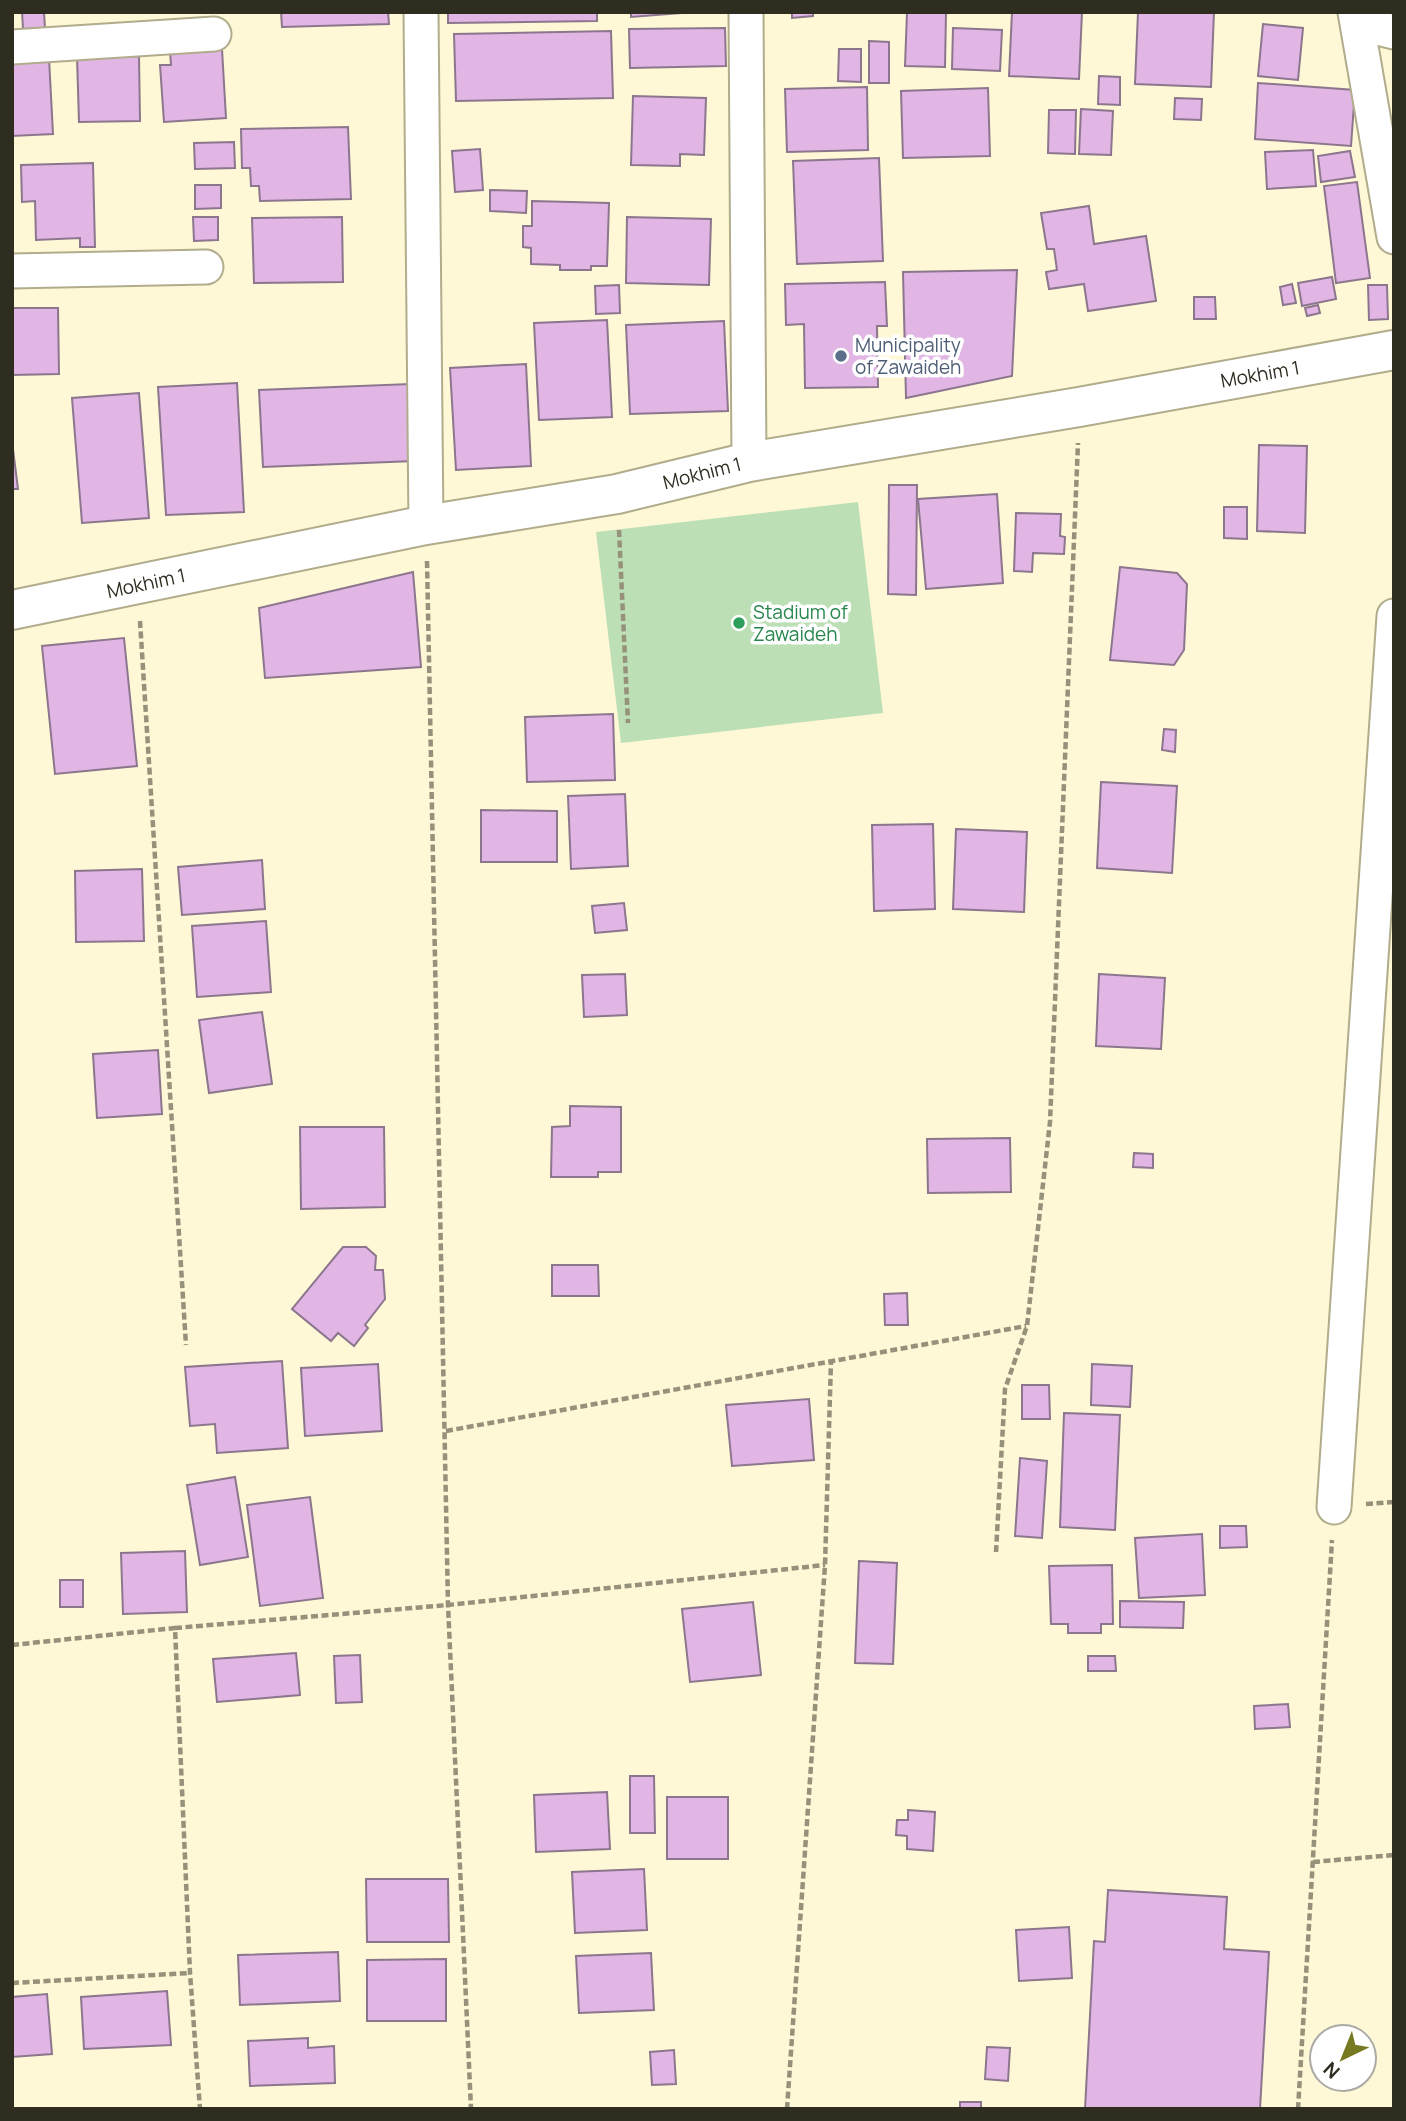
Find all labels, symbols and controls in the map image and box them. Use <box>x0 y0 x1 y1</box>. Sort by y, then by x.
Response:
place label: Municipality of Zawaideh <box>855 332 961 380</box>
marker: Municipality of Zawaideh <box>833 348 849 364</box>
street label: Mokhim 1 <box>1219 354 1301 394</box>
street label: Mokhim 1 <box>660 451 744 495</box>
street label: Mokhim 1 <box>104 562 188 604</box>
place label: Stadium of Zawaideh <box>753 599 848 647</box>
marker: Stadium of Zawaideh <box>731 615 747 631</box>
north arrow <box>1308 2023 1378 2093</box>
text: N <box>1318 2056 1345 2085</box>

